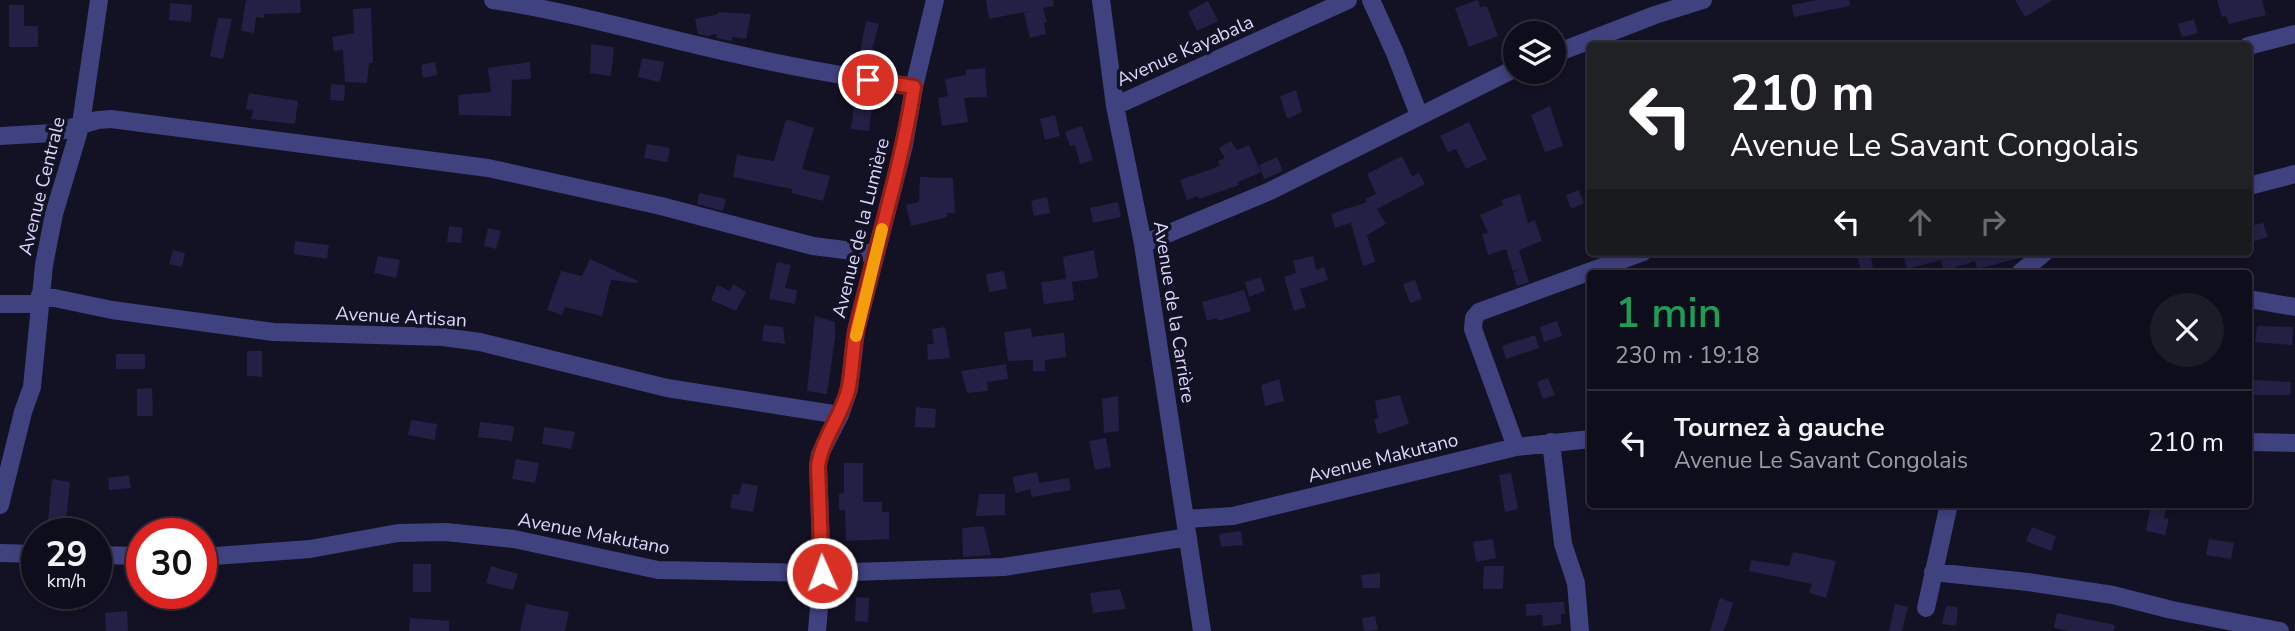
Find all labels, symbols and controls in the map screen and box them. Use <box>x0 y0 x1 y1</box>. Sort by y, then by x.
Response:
street label: Avenue Kayabala <box>1112 9 1258 93</box>
map controls <box>1503 21 1566 84</box>
button: layers <box>1503 21 1566 84</box>
pin <box>838 50 898 110</box>
text: 210 m <box>1730 60 1874 127</box>
icon: arrive <box>849 61 887 99</box>
icon: left <box>1615 70 1706 161</box>
street label: Avenue Centrale <box>12 114 72 258</box>
text: Avenue Le Savant Congolais <box>1730 124 2139 167</box>
street label: Avenue de la Lumière <box>826 135 896 321</box>
icon: left <box>1828 203 1866 241</box>
icon: ahead <box>1901 203 1939 241</box>
icon: right <box>1974 203 2012 241</box>
street label: Avenue de la Carrière <box>1147 219 1201 405</box>
text: 1 min <box>1615 285 1722 342</box>
button: close <box>2150 293 2224 367</box>
street label: Avenue Artisan <box>335 301 467 333</box>
text: 230 m · 19:18 <box>1615 340 1760 371</box>
text: Tournez à gauche <box>1674 410 1885 445</box>
icon: left <box>1615 424 1653 462</box>
text: 210 m <box>2148 425 2224 460</box>
street label: Avenue Makutano <box>1305 427 1461 489</box>
text: Avenue Le Savant Congolais <box>1674 445 1968 476</box>
street label: Avenue Makutano <box>516 507 672 561</box>
speed limit sign: 30 <box>126 518 217 609</box>
text: 29 <box>45 531 88 578</box>
position arrow <box>785 536 859 610</box>
text: km/h <box>47 569 86 593</box>

